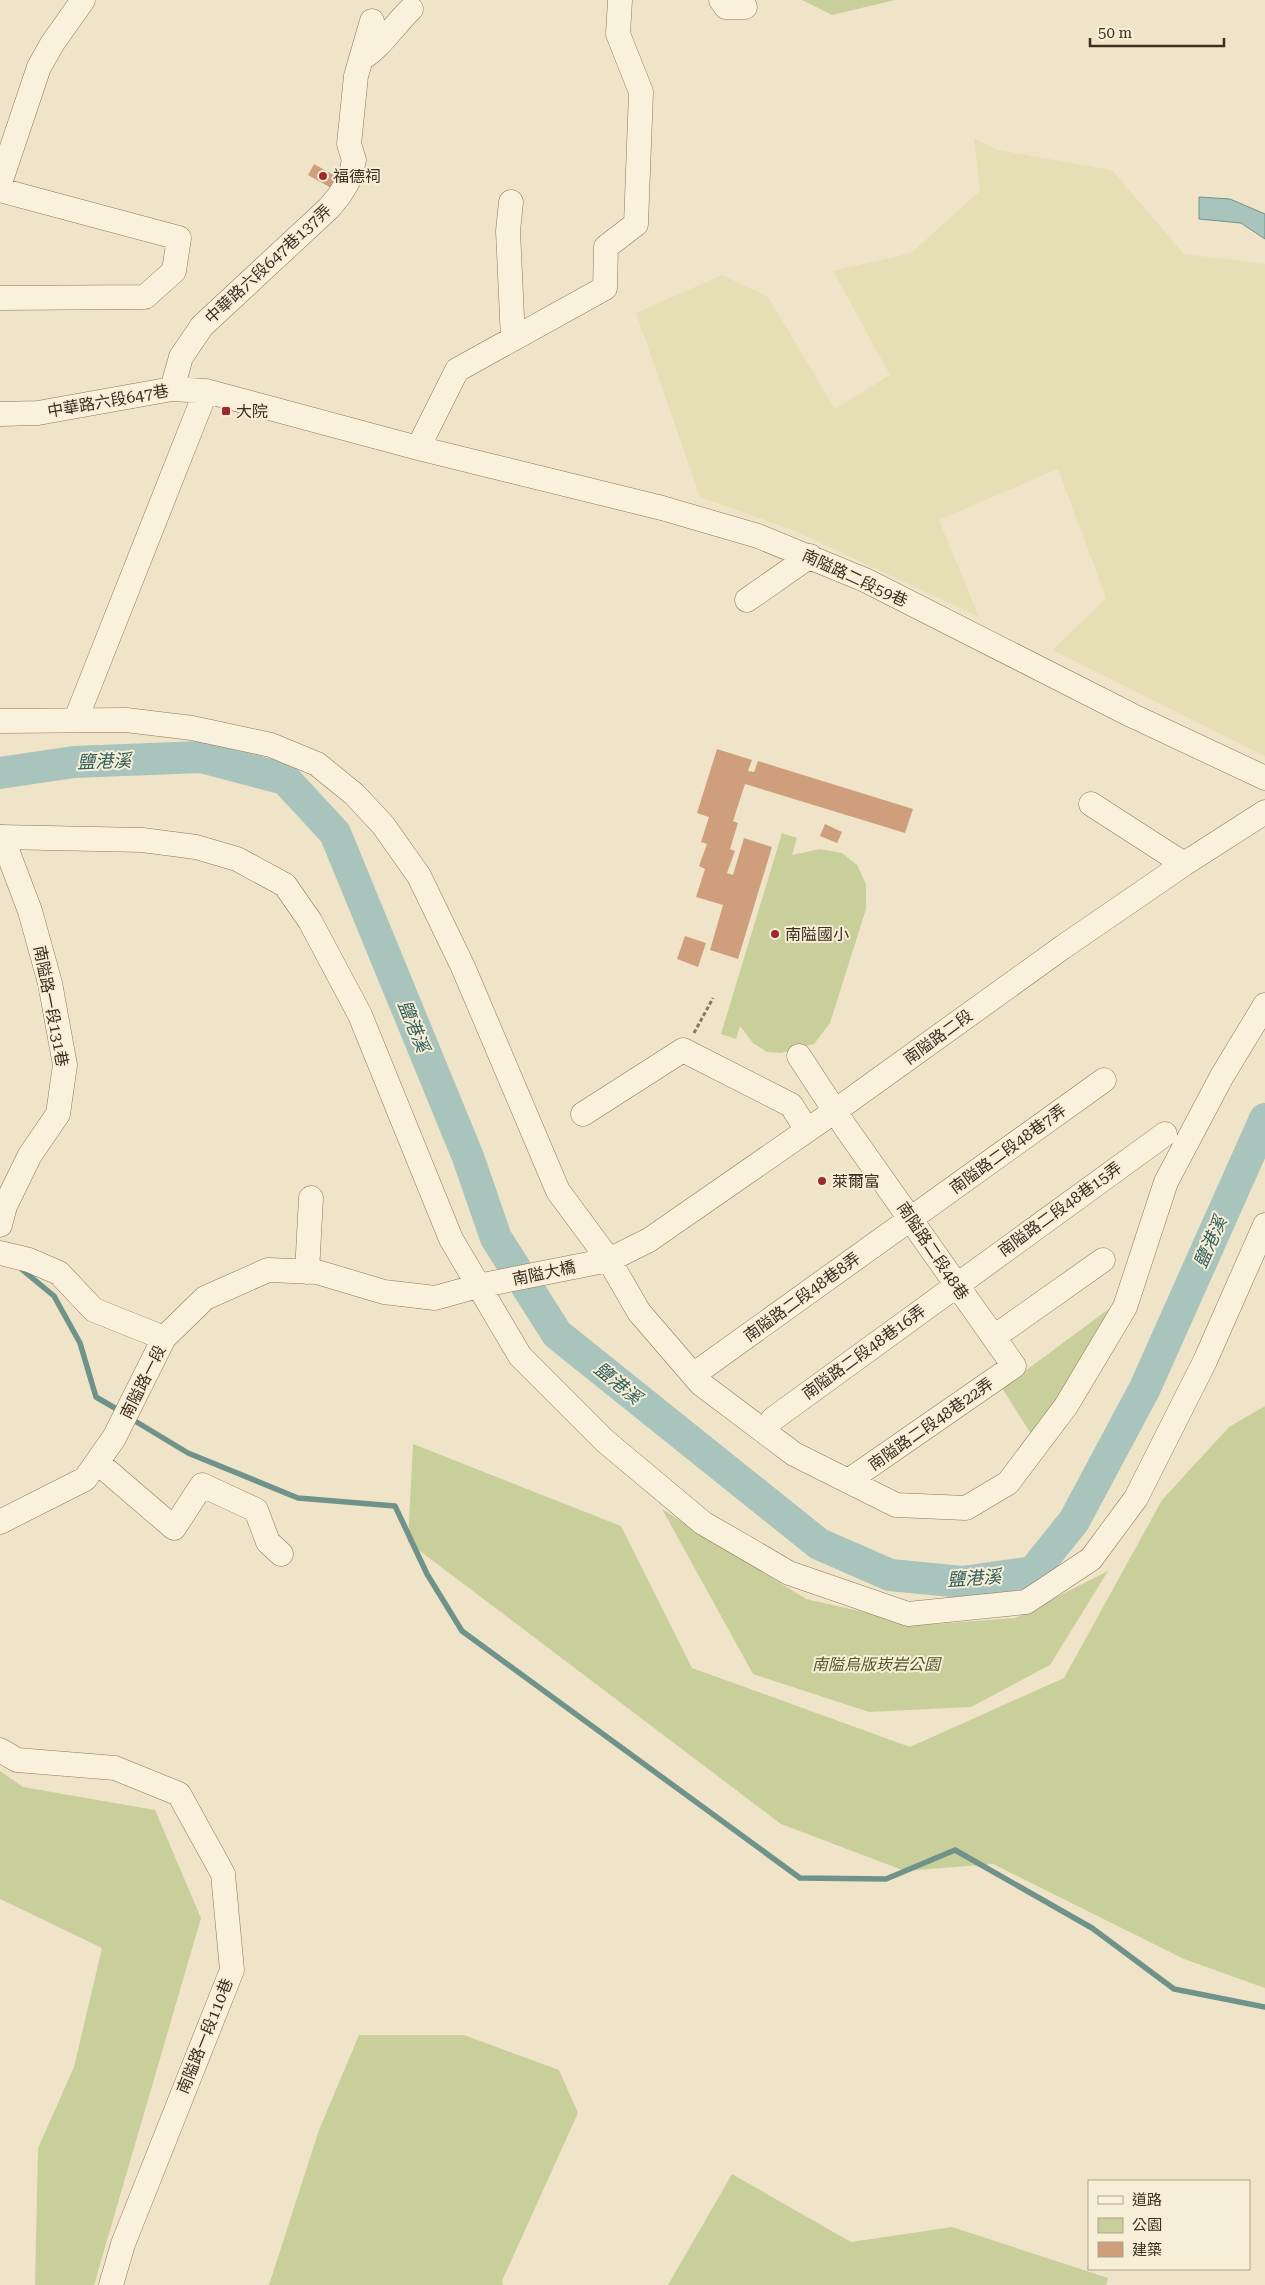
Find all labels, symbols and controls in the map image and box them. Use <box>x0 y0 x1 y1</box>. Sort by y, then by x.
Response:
scale bar <box>1090 15 1224 47</box>
text: 50 m <box>1098 24 1133 42</box>
place label: 福德祠 <box>333 167 381 186</box>
marker: 福德祠 <box>317 170 329 182</box>
street label: 中華路六段647巷137弄 <box>201 201 335 327</box>
street label: 中華路六段647巷 <box>46 381 170 421</box>
place label: 大院 <box>236 402 268 421</box>
marker: 大院 <box>220 405 232 417</box>
street label: 南隘路二段59巷 <box>799 545 911 611</box>
water label: 鹽港溪 <box>77 749 134 772</box>
place label: 南隘國小 <box>785 925 849 944</box>
marker: 南隘國小 <box>769 928 781 940</box>
street label: 南隘路一段131巷 <box>30 944 72 1068</box>
water label: 鹽港溪 <box>394 997 435 1058</box>
street label: 南隘路二段 <box>900 1006 976 1068</box>
street label: 南隘路二段48巷7弄 <box>946 1100 1070 1198</box>
street label: 南隘路二段48巷15弄 <box>995 1158 1125 1260</box>
place label: 萊爾富 <box>832 1172 880 1191</box>
marker: 萊爾富 <box>816 1175 828 1187</box>
street label: 南隘路二段48巷 <box>893 1198 973 1304</box>
water label: 鹽港溪 <box>1189 1210 1232 1271</box>
street label: 南隘路二段48巷8弄 <box>740 1248 864 1346</box>
street label: 南隘大橋 <box>511 1257 577 1289</box>
street label: 南隘路二段48巷16弄 <box>799 1301 929 1403</box>
street label: 南隘路一段 <box>116 1342 170 1422</box>
water label: 鹽港溪 <box>590 1358 648 1410</box>
street label: 南隘路二段48巷22弄 <box>865 1374 997 1474</box>
water label: 鹽港溪 <box>946 1565 1005 1590</box>
park label: 南隘烏版崁岩公園 <box>812 1655 942 1674</box>
street label: 南隘路一段110巷 <box>173 1975 237 2097</box>
legend <box>1088 2180 1250 2270</box>
text: 道路 <box>1132 2191 1162 2209</box>
text: 公園 <box>1132 2216 1162 2234</box>
text: 建築 <box>1132 2241 1162 2259</box>

